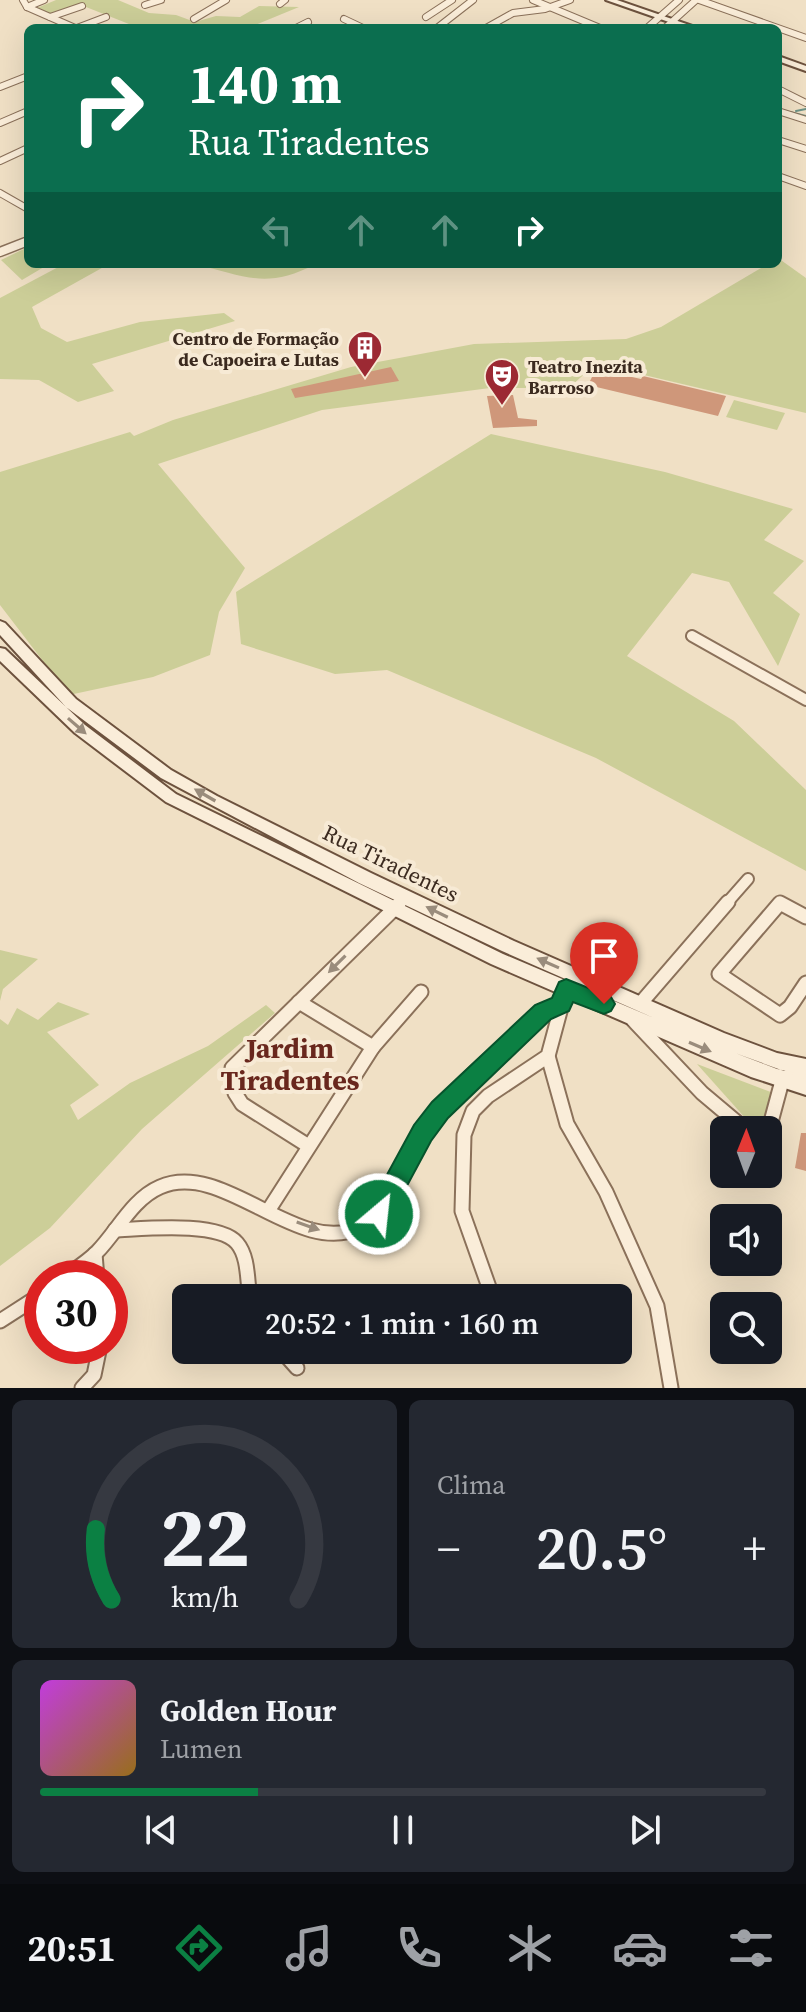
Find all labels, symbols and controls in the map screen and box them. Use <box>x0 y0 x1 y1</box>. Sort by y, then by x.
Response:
text: 140 m <box>188 45 342 122</box>
icon: right <box>56 56 160 160</box>
text: Rua Tiradentes <box>188 118 430 167</box>
icon: left <box>255 208 299 252</box>
icon: ahead <box>339 208 383 252</box>
icon: ahead <box>423 208 467 252</box>
icon: right <box>507 208 551 252</box>
place label: Centro de Formação de Capoeira e Lutas <box>172 326 339 372</box>
building icon: Centro de Formação de Capoeira e Lutas <box>346 329 384 379</box>
place label: Teatro Inezita Barroso <box>528 354 643 400</box>
theatre icon: Teatro Inezita Barroso <box>483 357 521 407</box>
one-way arrow <box>66 717 86 734</box>
one-way arrow <box>194 788 216 802</box>
street label: Rua Tiradentes <box>318 817 464 909</box>
one-way arrow <box>426 905 449 919</box>
pin <box>570 922 638 1004</box>
icon: arrive <box>582 934 626 978</box>
one-way arrow <box>328 954 347 973</box>
one-way arrow <box>536 957 560 970</box>
district label: Jardim Tiradentes <box>221 1029 360 1099</box>
one-way arrow <box>688 1040 712 1053</box>
north arrow <box>710 1116 782 1188</box>
map controls <box>710 1116 782 1364</box>
position arrow <box>337 1172 421 1256</box>
button: sound <box>710 1204 782 1276</box>
one-way arrow <box>296 1220 320 1232</box>
speed limit sign: 30 <box>24 1260 128 1364</box>
button: search <box>710 1292 782 1364</box>
text: 20:52 · 1 min · 160 m <box>265 1303 539 1344</box>
text: Clima <box>437 1467 506 1503</box>
text: 22 <box>159 1480 250 1594</box>
text: 20.5° <box>536 1507 667 1589</box>
text: − <box>437 1518 460 1579</box>
text: + <box>743 1518 766 1579</box>
text: km/h <box>170 1577 239 1617</box>
text: Golden Hour <box>160 1690 336 1731</box>
text: Lumen <box>160 1731 242 1767</box>
icon: previous <box>139 1808 183 1852</box>
icon: pause <box>381 1808 425 1852</box>
icon: next <box>623 1808 667 1852</box>
icon: directions <box>171 1920 227 1976</box>
icon: music <box>281 1920 337 1976</box>
icon: phone <box>391 1920 447 1976</box>
icon: climate <box>502 1920 558 1976</box>
icon: car <box>612 1920 668 1976</box>
icon: filters <box>723 1920 779 1976</box>
text: 20:51 <box>27 1924 116 1973</box>

